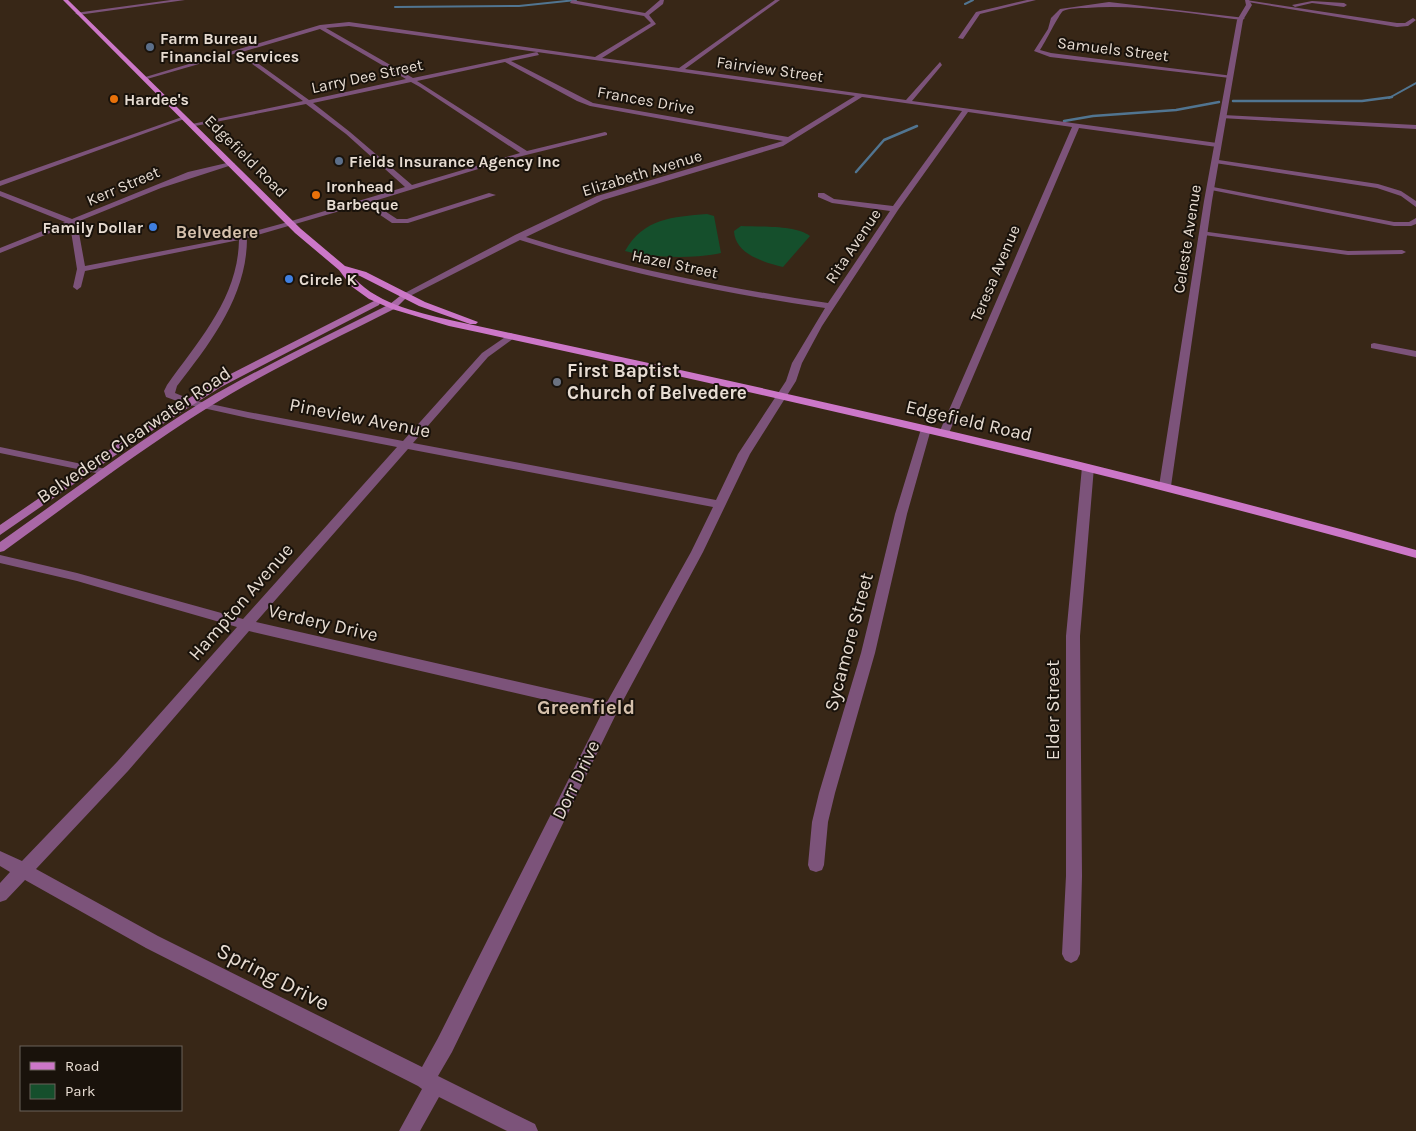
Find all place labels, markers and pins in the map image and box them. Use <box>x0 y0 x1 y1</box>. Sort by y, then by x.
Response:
place label: Farm Bureau Financial Services <box>160 29 299 66</box>
marker: Farm Bureau Financial Services <box>144 41 156 53</box>
place label: Hardee's <box>124 90 189 109</box>
marker: Hardee's <box>108 93 120 105</box>
place label: Fields Insurance Agency Inc <box>349 152 560 171</box>
marker: Fields Insurance Agency Inc <box>333 155 345 167</box>
place label: Ironhead Barbeque <box>326 177 399 214</box>
marker: Ironhead Barbeque <box>310 189 322 201</box>
place label: Family Dollar <box>42 218 144 237</box>
marker: Family Dollar <box>147 221 159 233</box>
place label: Circle K <box>299 270 358 289</box>
marker: Circle K <box>283 273 295 285</box>
place label: First Baptist Church of Belvedere <box>567 360 747 404</box>
marker: First Baptist Church of Belvedere <box>551 376 563 388</box>

